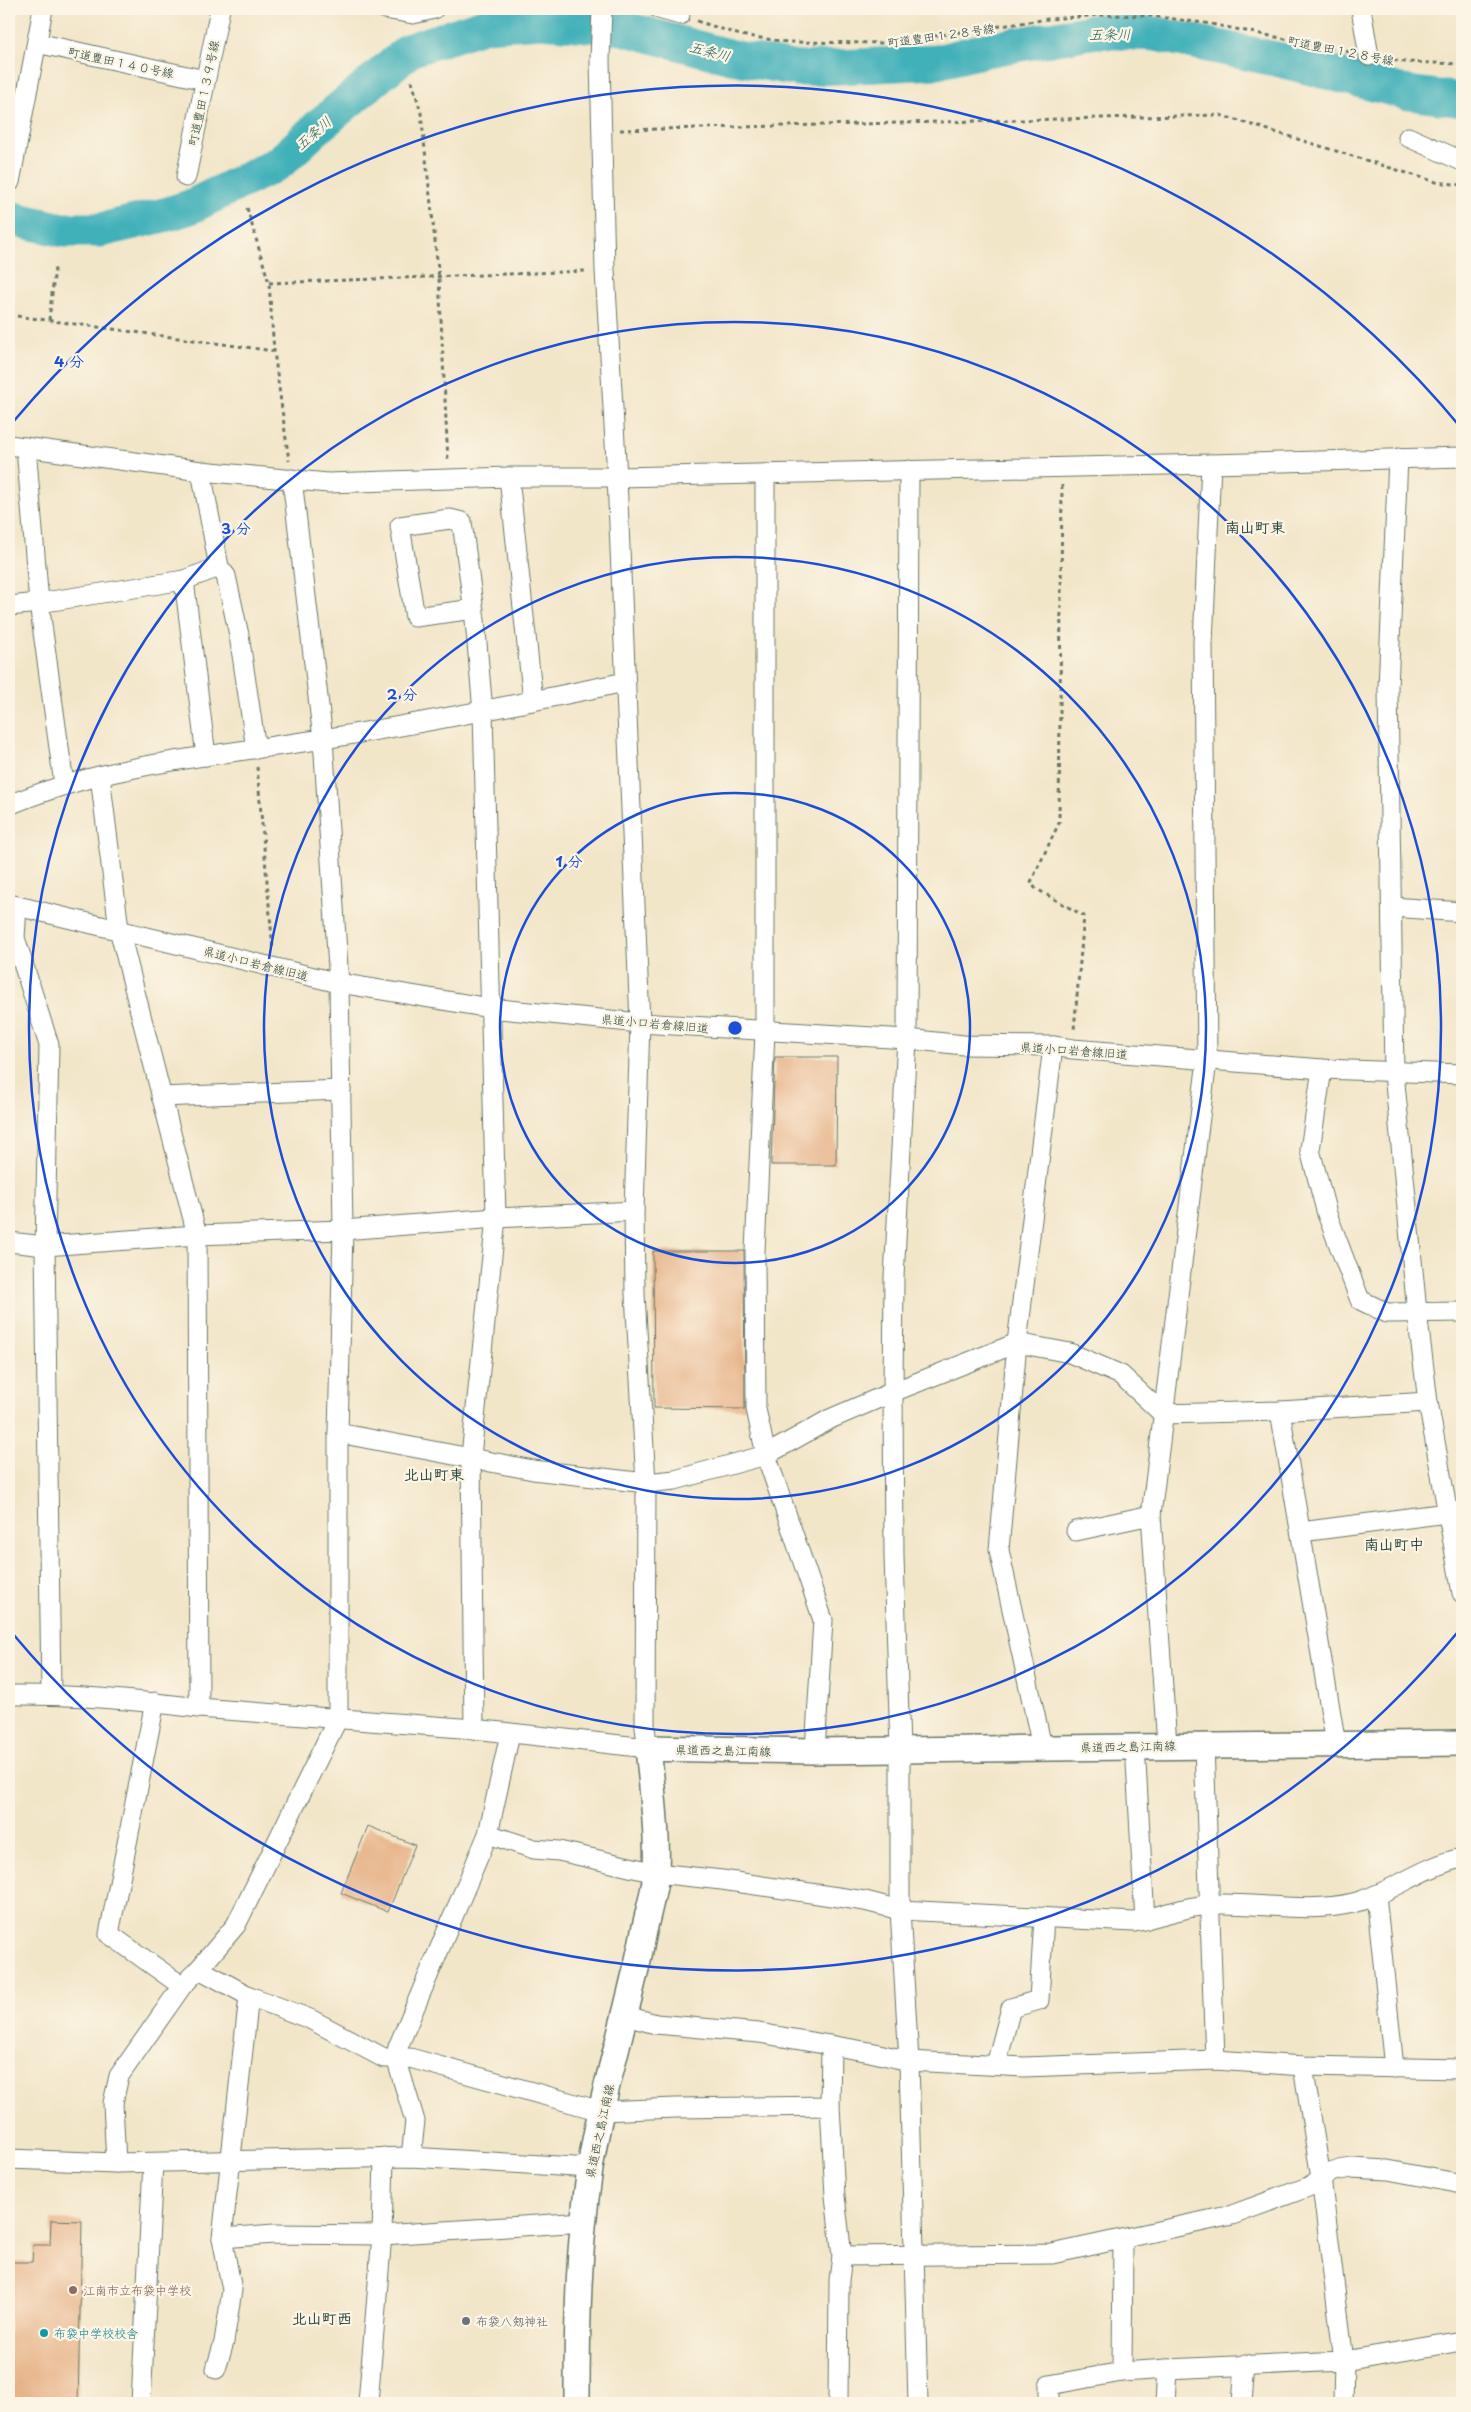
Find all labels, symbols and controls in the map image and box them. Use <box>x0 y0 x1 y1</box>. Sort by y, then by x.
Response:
street label: 町道豊田１２８号線 <box>886 19 996 51</box>
water label: 五条川 <box>1089 23 1131 45</box>
street label: 町道豊田１２８号線 <box>1286 31 1396 69</box>
water label: 五条川 <box>687 35 733 67</box>
street label: 町道豊田１３９号線 <box>183 38 223 148</box>
street label: 町道豊田１４０号線 <box>66 42 176 82</box>
water label: 五条川 <box>290 111 336 155</box>
text: 4 分 <box>54 349 84 372</box>
district label: 南山町東 <box>1225 515 1285 538</box>
text: 3 分 <box>221 516 251 539</box>
text: 2 分 <box>387 682 417 705</box>
text: 1 分 <box>556 849 583 872</box>
street label: 県道小口岩倉線旧道 <box>201 941 311 985</box>
street label: 県道小口岩倉線旧道 <box>600 1009 710 1037</box>
centre of rings <box>726 1019 744 1037</box>
street label: 県道小口岩倉線旧道 <box>1019 1037 1129 1063</box>
district label: 北山町東 <box>404 1462 464 1485</box>
district label: 南山町中 <box>1364 1532 1424 1555</box>
street label: 県道西之島江南線 <box>1080 1736 1176 1756</box>
street label: 県道西之島江南線 <box>675 1740 771 1760</box>
street label: 県道西之島江南線 <box>580 2082 618 2180</box>
place label: 江南市立布袋中学校 <box>83 2281 191 2299</box>
marker: 江南市立布袋中学校 <box>67 2284 79 2296</box>
district label: 北山町西 <box>292 2306 352 2329</box>
place label: 布袋八剱神社 <box>476 2312 548 2330</box>
marker: 布袋八剱神社 <box>460 2315 472 2327</box>
place label: 布袋中学校校舎 <box>54 2324 138 2342</box>
marker: 布袋中学校校舎 <box>38 2327 50 2339</box>

